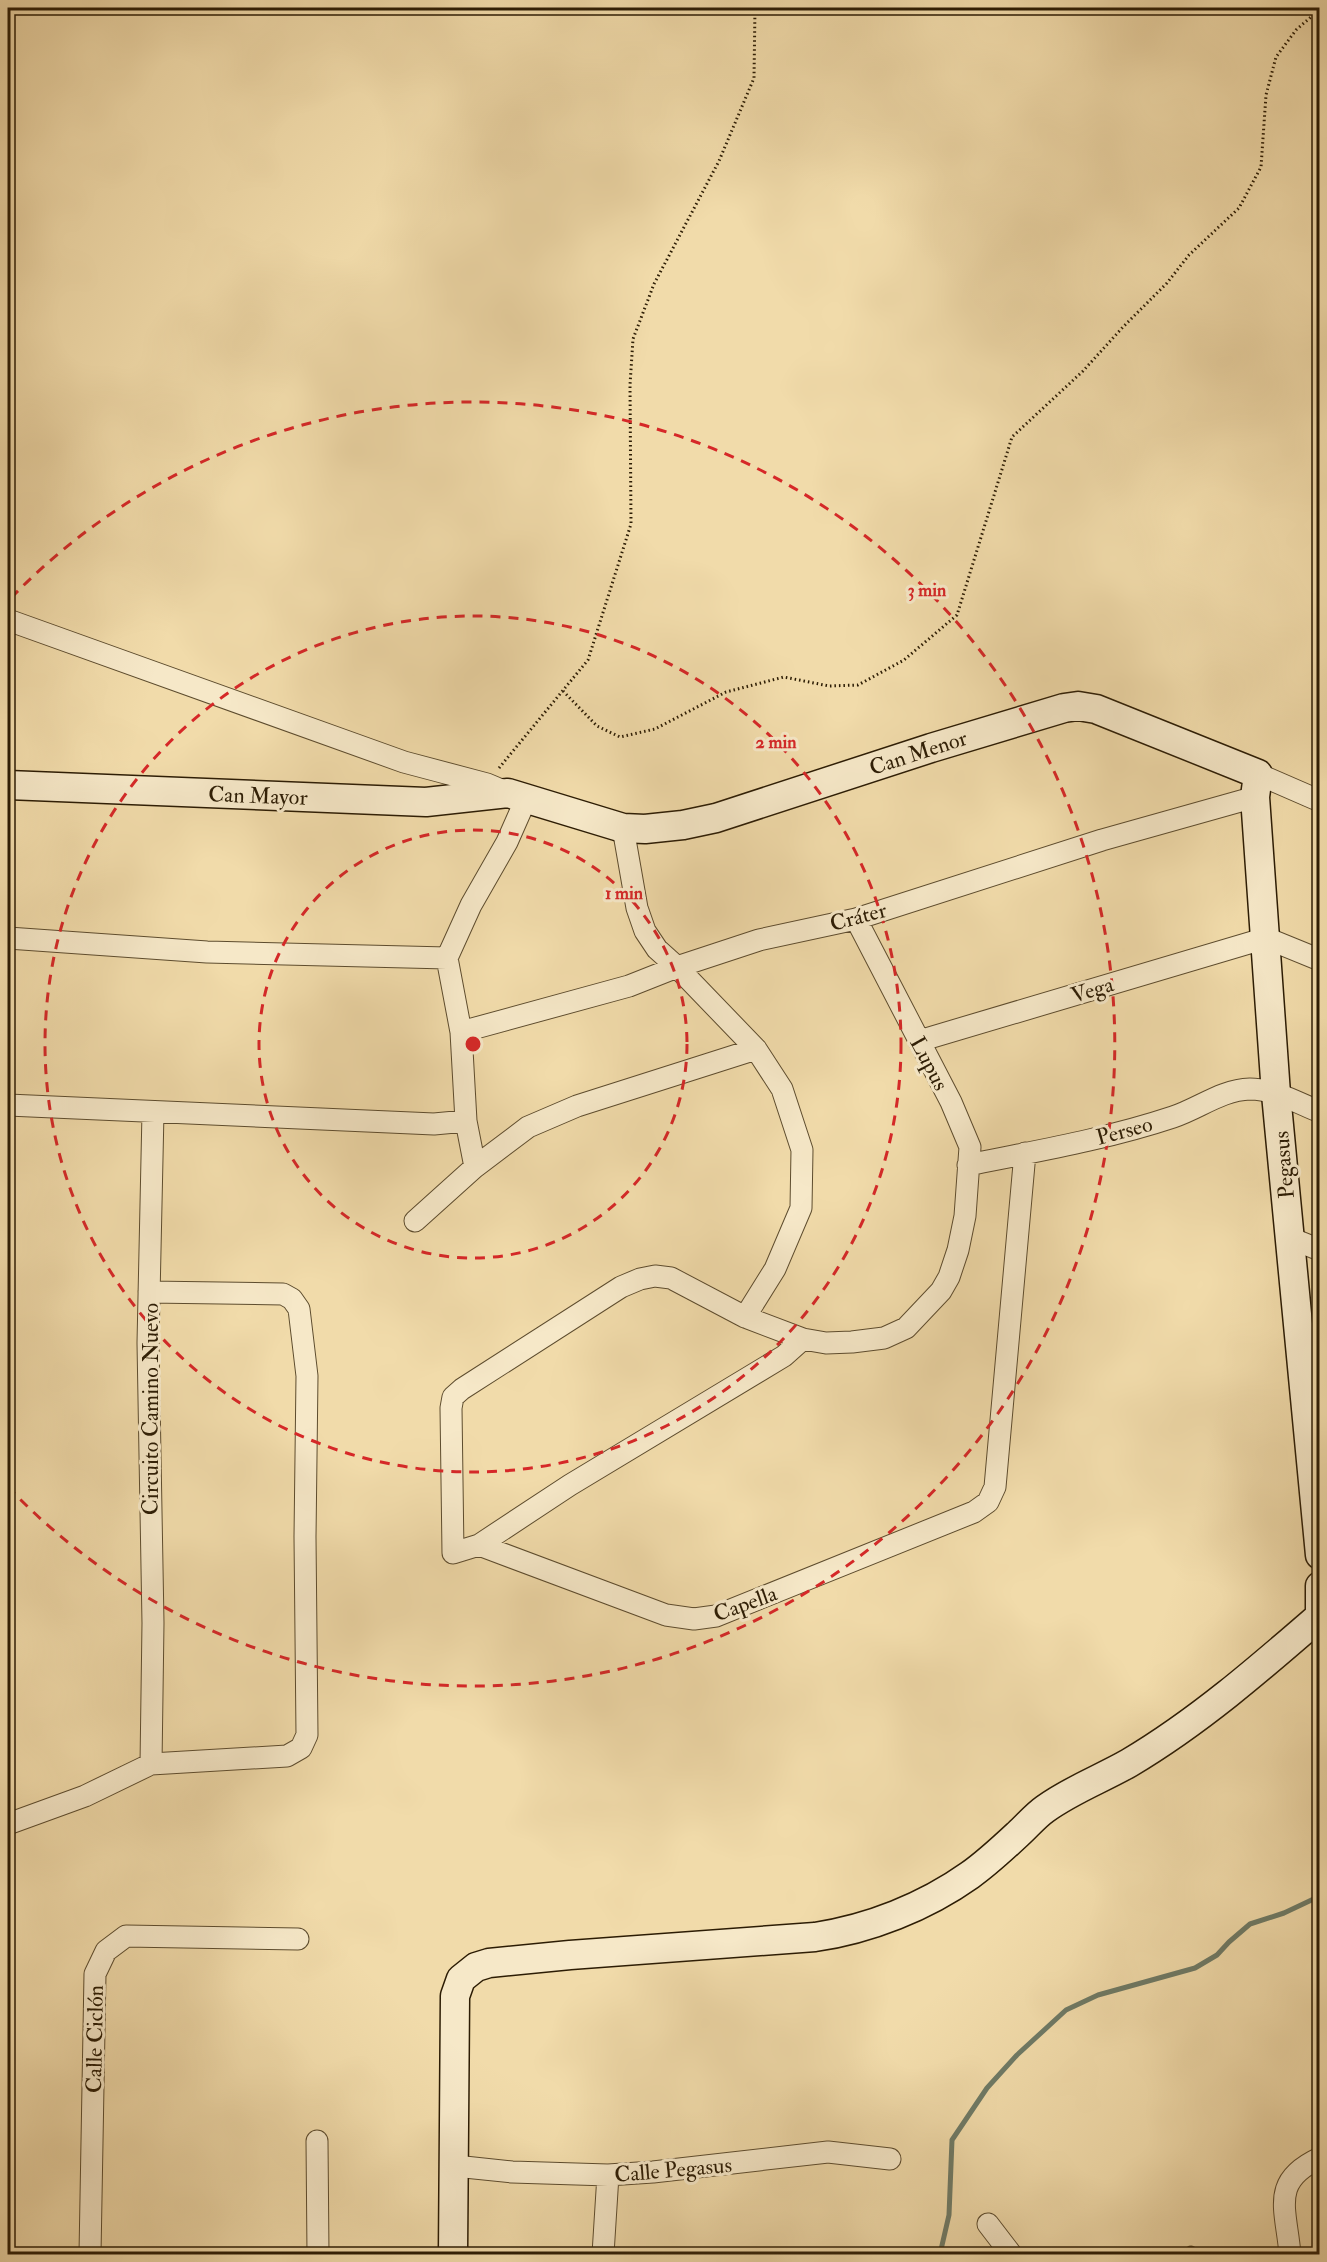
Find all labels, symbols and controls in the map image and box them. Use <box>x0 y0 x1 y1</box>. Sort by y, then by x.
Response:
text: 3 min <box>908 579 947 602</box>
street label: Can Menor <box>866 724 972 782</box>
text: 2 min <box>756 731 797 754</box>
street label: Can Mayor <box>208 780 309 812</box>
text: 1 min <box>605 882 644 905</box>
street label: Cráter <box>827 896 891 938</box>
street label: Vega <box>1068 970 1118 1010</box>
street label: Lupus <box>902 1032 955 1096</box>
centre of rings <box>463 1034 483 1054</box>
street label: Perseo <box>1093 1110 1155 1152</box>
street label: Pegasus <box>1267 1130 1301 1200</box>
street label: Circuito Camino Nuevo <box>137 1303 165 1515</box>
street label: Capella <box>710 1579 782 1629</box>
street label: Calle Ciclón <box>80 1985 110 2093</box>
street label: Calle Pegasus <box>613 2151 733 2189</box>

